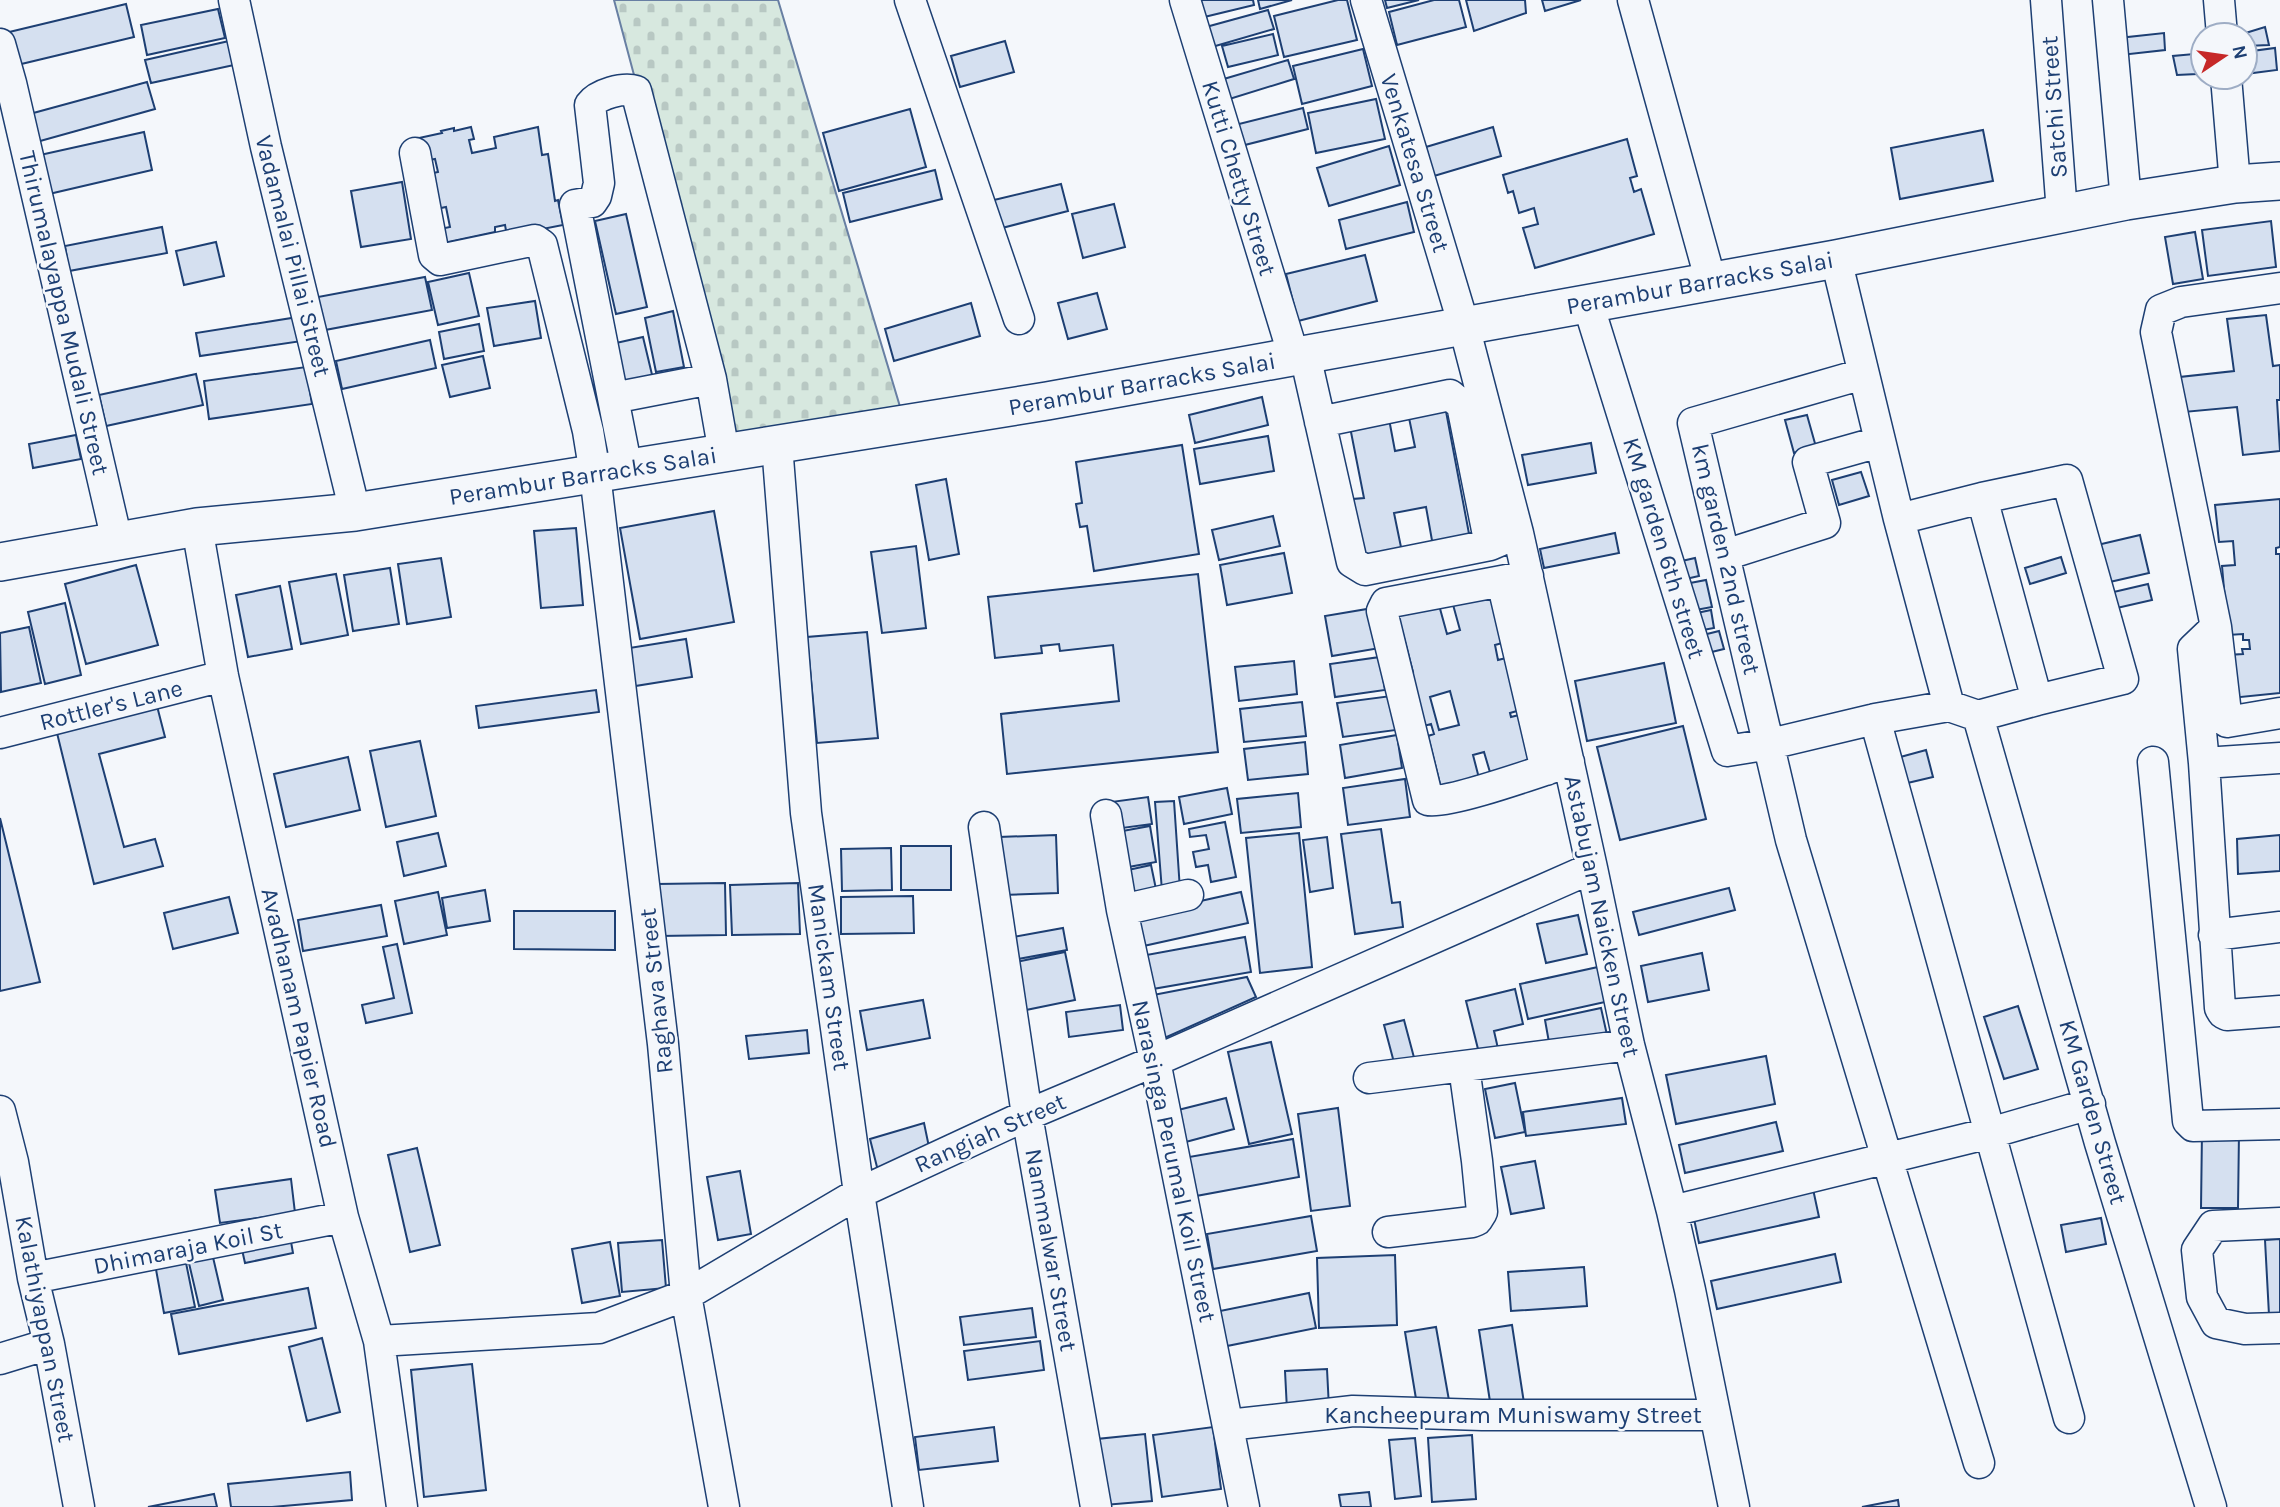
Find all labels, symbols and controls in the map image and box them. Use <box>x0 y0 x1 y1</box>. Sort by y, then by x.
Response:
north arrow <box>2189 21 2259 91</box>
street label: Satchi Street <box>2035 35 2073 179</box>
text: N <box>2227 43 2252 62</box>
street label: Venkatesa Street <box>1375 70 1455 256</box>
street label: Kutti Chetty Street <box>1196 77 1282 279</box>
street label: Vadamalai Pillai Street <box>249 132 337 380</box>
street label: Thirumalayappa Mudali Street <box>13 148 115 478</box>
street label: Perambur Barracks Salai <box>1564 246 1836 320</box>
street label: Perambur Barracks Salai <box>1006 347 1278 421</box>
street label: KM garden 6th street <box>1617 434 1711 662</box>
street label: Perambur Barracks Salai <box>447 441 719 511</box>
street label: km garden 2nd street <box>1686 441 1766 677</box>
street label: Rottler's Lane <box>37 674 185 736</box>
street label: Astabujam Naicken Street <box>1558 773 1646 1059</box>
street label: Manickam Street <box>802 882 856 1072</box>
street label: Avadhanam Papier Road <box>255 885 343 1151</box>
street label: Raghava Street <box>633 907 679 1075</box>
street label: Narasinga Perumal Koil Street <box>1126 998 1222 1324</box>
street label: KM Garden Street <box>2053 1017 2133 1207</box>
street label: Rangiah Street <box>910 1087 1070 1179</box>
street label: Nammalwar Street <box>1019 1146 1083 1354</box>
street label: Kalathiyappan Street <box>9 1213 81 1445</box>
street label: Dhimaraja Koil St <box>91 1216 285 1280</box>
street label: Kancheepuram Muniswamy Street <box>1324 1401 1702 1429</box>

